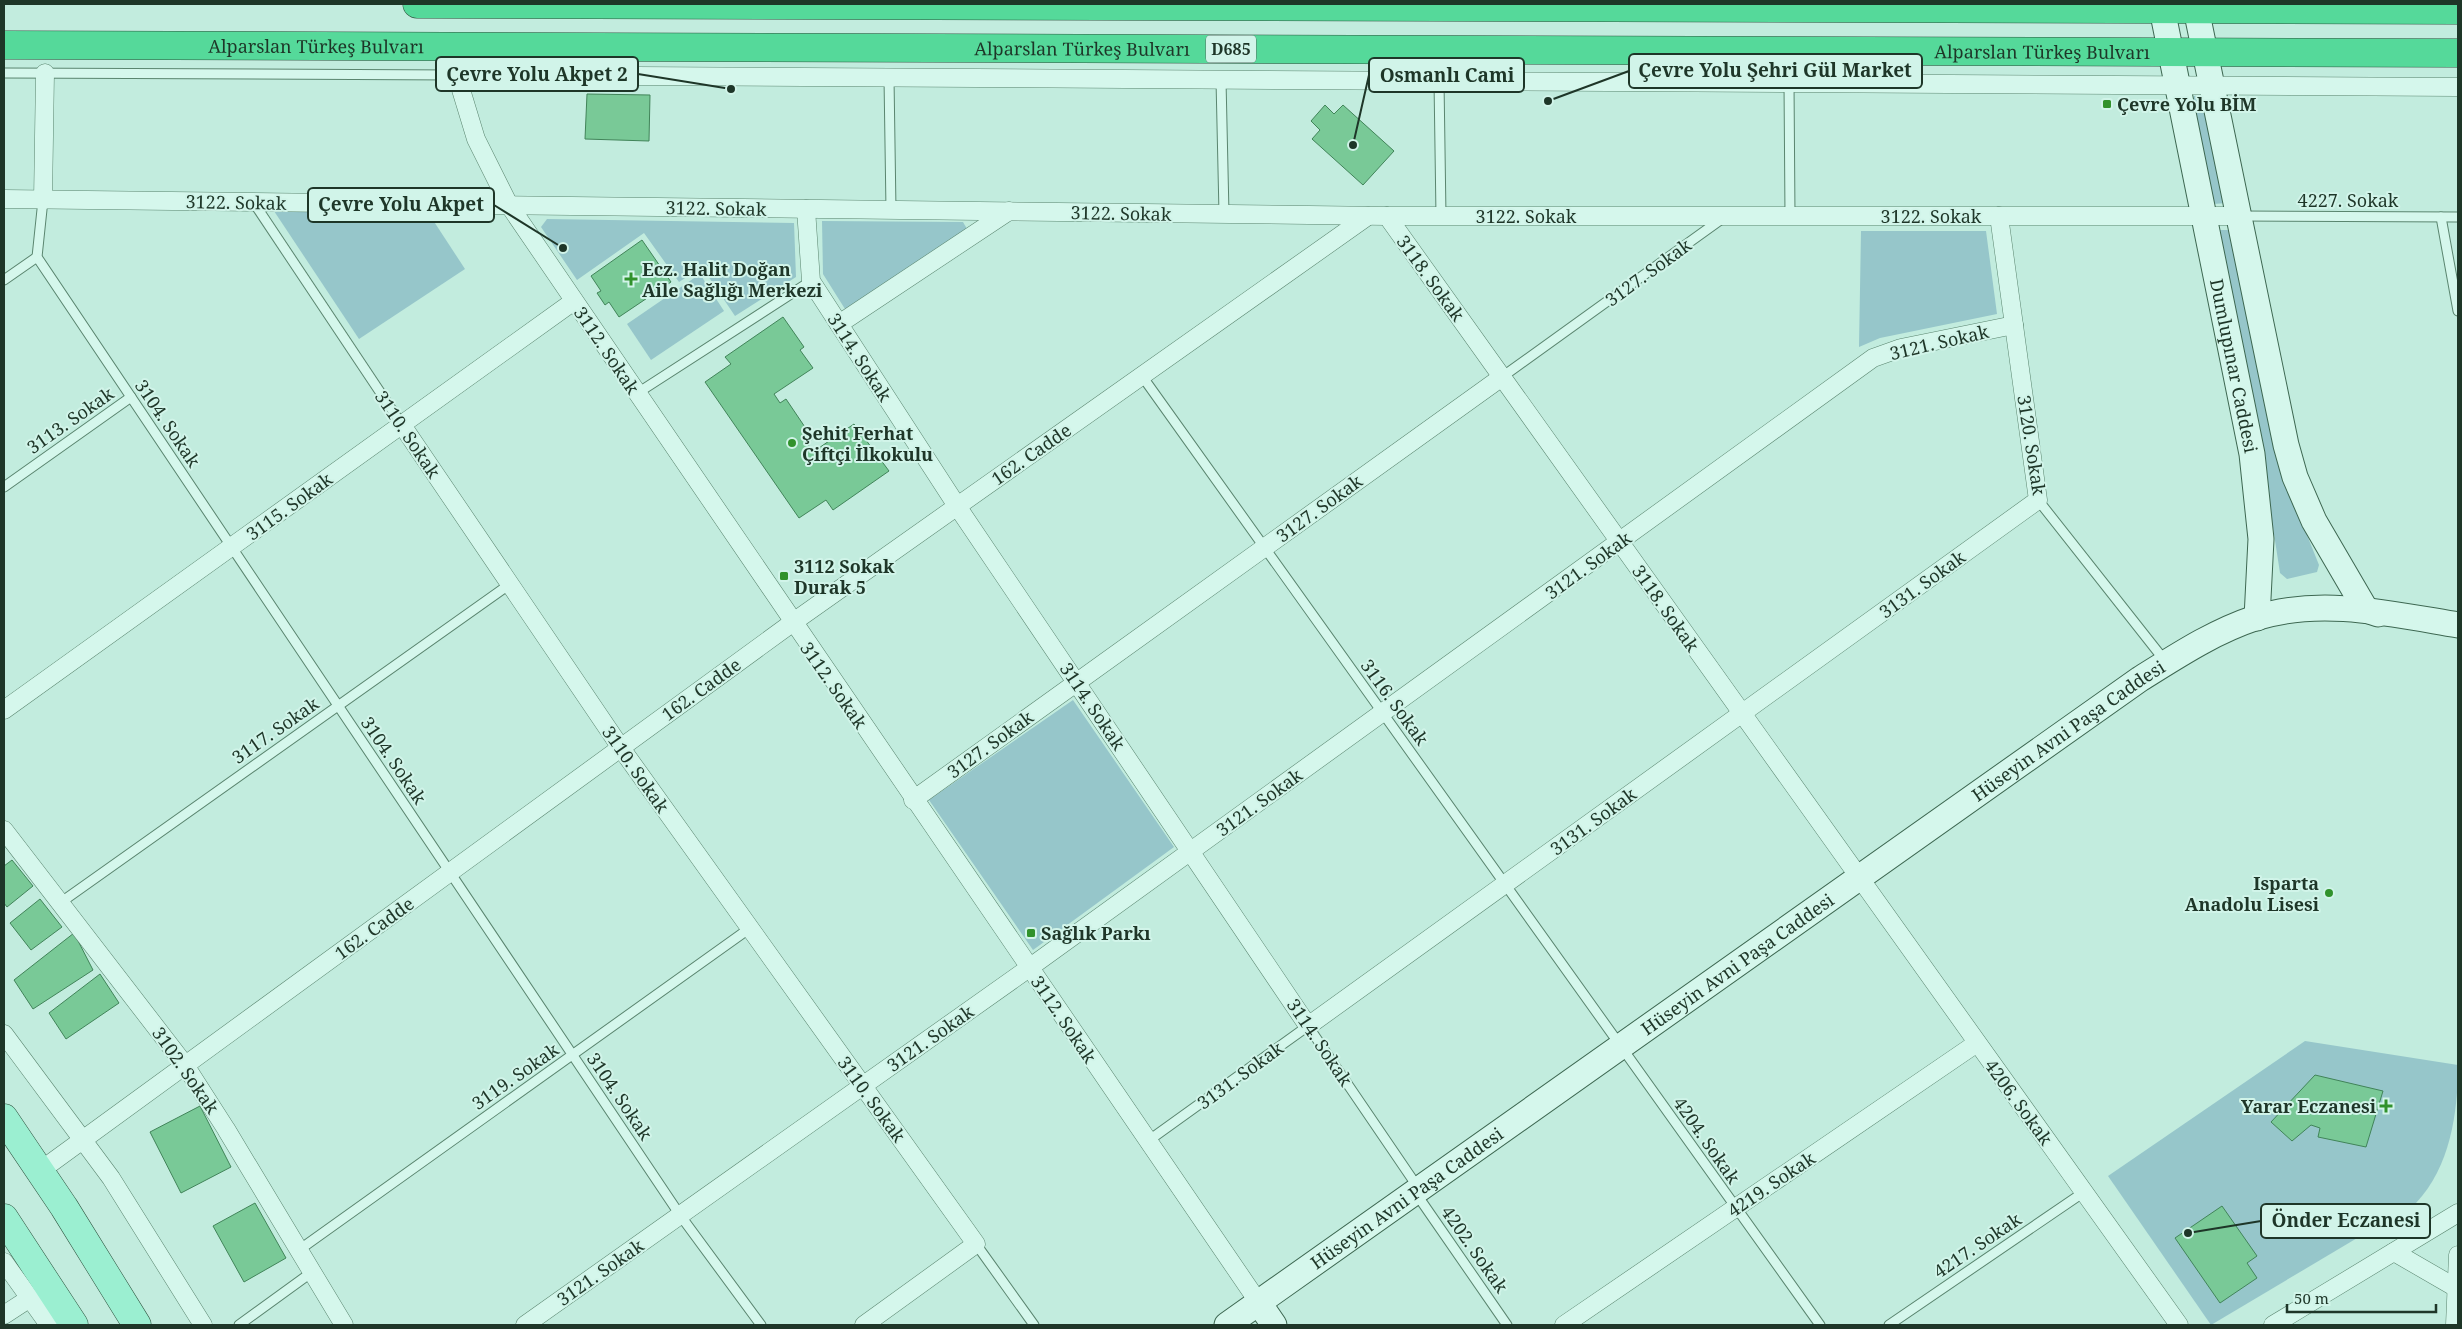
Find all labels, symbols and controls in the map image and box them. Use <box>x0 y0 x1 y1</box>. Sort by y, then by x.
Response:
street label: Alparslan Türkeş Bulvarı <box>208 34 424 58</box>
street label: Alparslan Türkeş Bulvarı <box>974 36 1190 61</box>
road number: D685 <box>1206 36 1256 62</box>
street label: Alparslan Türkeş Bulvarı <box>1934 39 2150 64</box>
callout: Çevre Yolu Şehri Gül Market <box>1629 54 1922 88</box>
callout: Çevre Yolu Akpet 2 <box>436 57 638 91</box>
text: Çevre Yolu Şehri Gül Market <box>1638 57 1912 83</box>
callout: Osmanlı Cami <box>1369 58 1524 92</box>
text: Çevre Yolu Akpet 2 <box>446 61 628 87</box>
text: Osmanlı Cami <box>1380 62 1515 88</box>
place label: Çevre Yolu BİM <box>2117 92 2256 116</box>
marker: Çevre Yolu BİM <box>2101 98 2113 110</box>
callout: Çevre Yolu Akpet <box>308 188 494 222</box>
street label: 4227. Sokak <box>2298 188 2399 212</box>
street label: 3122. Sokak <box>185 189 287 215</box>
text: Çevre Yolu Akpet <box>318 191 484 217</box>
street label: 3122. Sokak <box>665 195 767 221</box>
street label: 3122. Sokak <box>1070 200 1172 226</box>
street label: 3122. Sokak <box>1476 204 1577 228</box>
street label: 3122. Sokak <box>1881 204 1982 228</box>
street label: 3118. Sokak <box>1392 230 1471 326</box>
street label: 3127. Sokak <box>1600 232 1696 311</box>
place label: Ecz. Halit Doğan Aile Sağlığı Merkezi <box>642 257 823 302</box>
marker: Ecz. Halit Doğan Aile Sağlığı Merkezi <box>624 272 638 286</box>
street label: Dumlupınar Caddesi <box>2205 276 2264 455</box>
street label: 3112. Sokak <box>569 302 645 399</box>
street label: 3114. Sokak <box>822 308 898 406</box>
street label: 3121. Sokak <box>1887 319 1991 365</box>
street label: 3104. Sokak <box>130 375 206 472</box>
street label: 3113. Sokak <box>22 381 119 459</box>
street label: 3110. Sokak <box>370 386 446 483</box>
street label: 3120. Sokak <box>2012 393 2052 497</box>
street label: 162. Cadde <box>986 418 1076 490</box>
place label: Şehit Ferhat Çiftçi İlkokulu <box>802 421 933 466</box>
marker: Şehit Ferhat Çiftçi İlkokulu <box>786 437 798 449</box>
street label: 3115. Sokak <box>241 466 337 545</box>
street label: 3127. Sokak <box>1271 468 1367 547</box>
street label: 3121. Sokak <box>1540 525 1636 604</box>
street label: 3131. Sokak <box>1874 544 1970 623</box>
place label: 3112 Sokak Durak 5 <box>794 554 895 599</box>
street label: 3118. Sokak <box>1627 560 1705 657</box>
marker: 3112 Sokak Durak 5 <box>778 570 790 582</box>
street label: 3112. Sokak <box>795 637 873 734</box>
street label: 162. Cadde <box>657 652 745 726</box>
street label: 3116. Sokak <box>1356 654 1435 750</box>
street label: Hüseyin Avni Paşa Caddesi <box>1967 654 2169 806</box>
street label: 3114. Sokak <box>1055 658 1131 755</box>
street label: 3117. Sokak <box>227 691 324 769</box>
street label: 3127. Sokak <box>942 704 1038 783</box>
street label: 3104. Sokak <box>356 712 432 809</box>
street label: 3110. Sokak <box>597 721 675 818</box>
street label: 3121. Sokak <box>1211 762 1307 841</box>
street label: 3131. Sokak <box>1545 781 1641 860</box>
place label: Isparta Anadolu Lisesi <box>2185 871 2320 916</box>
street label: Hüseyin Avni Paşa Caddesi <box>1636 887 1838 1040</box>
marker: Isparta Anadolu Lisesi <box>2323 887 2335 899</box>
street label: 162. Cadde <box>330 891 418 965</box>
place label: Sağlık Parkı <box>1041 921 1151 945</box>
marker: Sağlık Parkı <box>1025 927 1037 939</box>
street label: 3112. Sokak <box>1026 971 1102 1068</box>
street label: 3114. Sokak <box>1282 994 1358 1091</box>
street label: 3121. Sokak <box>882 999 979 1077</box>
street label: 3102. Sokak <box>147 1022 225 1119</box>
street label: 3131. Sokak <box>1192 1035 1288 1114</box>
street label: 3119. Sokak <box>467 1037 564 1115</box>
street label: 3104. Sokak <box>582 1048 658 1145</box>
street label: 3110. Sokak <box>833 1051 912 1147</box>
street label: 4206. Sokak <box>1980 1054 2059 1150</box>
street label: 4204. Sokak <box>1668 1092 1746 1189</box>
place label: Yarar Eczanesi <box>2241 1094 2377 1118</box>
marker: Yarar Eczanesi <box>2380 1100 2392 1112</box>
street label: Hüseyin Avni Paşa Caddesi <box>1305 1121 1508 1274</box>
street label: 4219. Sokak <box>1723 1146 1820 1222</box>
street label: 4202. Sokak <box>1436 1201 1514 1298</box>
callout: Önder Eczanesi <box>2261 1204 2430 1238</box>
street label: 4217. Sokak <box>1929 1207 2026 1283</box>
text: Önder Eczanesi <box>2272 1207 2421 1233</box>
street label: 3121. Sokak <box>552 1233 649 1311</box>
scale bar <box>2287 1282 2436 1314</box>
text: 50 m <box>2294 1288 2329 1308</box>

